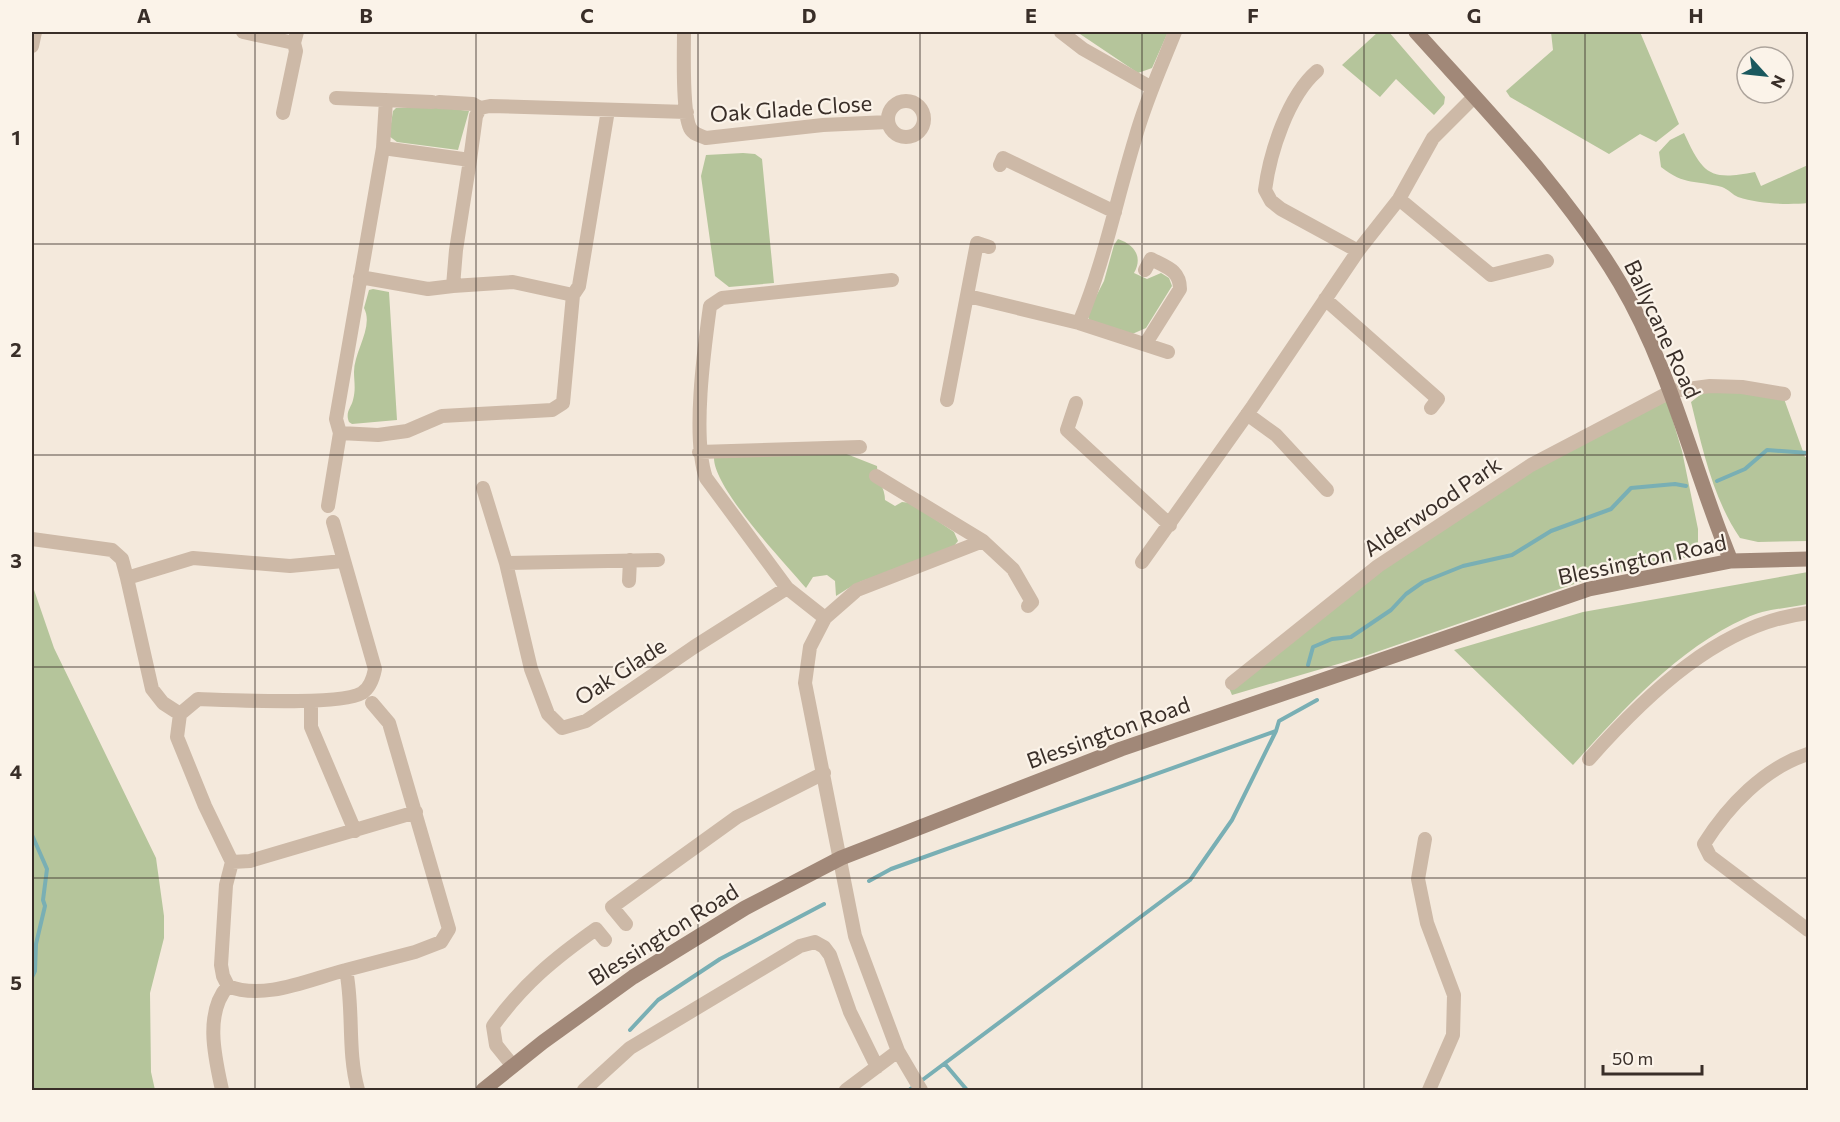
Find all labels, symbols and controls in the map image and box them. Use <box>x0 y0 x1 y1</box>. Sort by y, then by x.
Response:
text: A <box>137 3 151 27</box>
text: B <box>359 3 373 27</box>
text: C <box>580 3 594 27</box>
text: D <box>802 3 816 27</box>
text: E <box>1025 3 1037 27</box>
text: F <box>1247 3 1259 27</box>
text: G <box>1467 3 1481 27</box>
text: H <box>1689 3 1704 27</box>
north arrow <box>1735 45 1795 105</box>
text: N <box>1768 72 1790 92</box>
street label: Oak Glade Close <box>709 89 873 127</box>
text: 1 <box>11 125 21 149</box>
street label: Ballycane Road <box>1619 255 1707 403</box>
text: 2 <box>10 337 22 361</box>
street label: Alderwood Park <box>1358 450 1506 562</box>
street label: Blessington Road <box>1555 528 1729 590</box>
text: 3 <box>10 548 22 572</box>
street label: Oak Glade <box>569 632 671 710</box>
street label: Blessington Road <box>1023 690 1193 774</box>
text: 4 <box>10 759 22 783</box>
street label: Blessington Road <box>583 877 743 991</box>
text: 5 <box>10 970 22 994</box>
scale bar <box>1603 1038 1702 1076</box>
text: 50 m <box>1612 1047 1653 1069</box>

